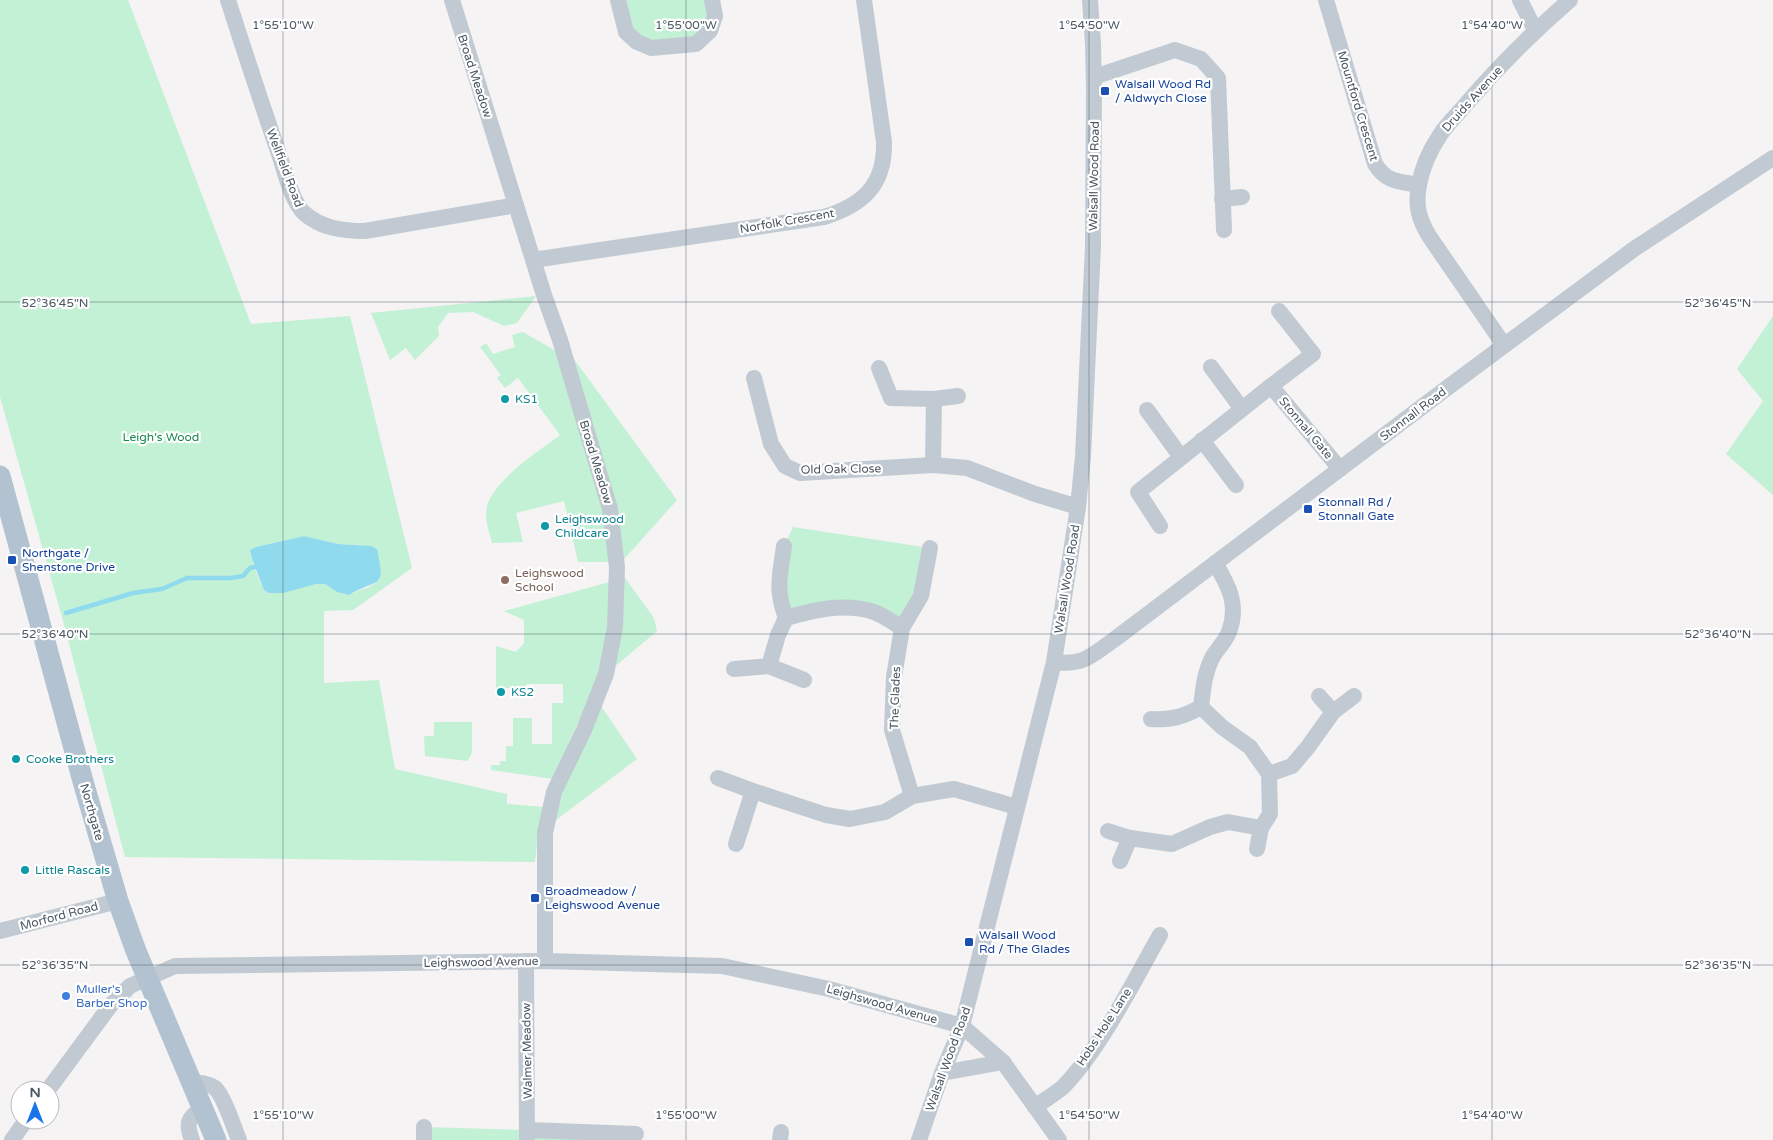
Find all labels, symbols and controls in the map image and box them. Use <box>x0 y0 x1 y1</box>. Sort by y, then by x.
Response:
text: 1°55'10"W <box>252 18 314 32</box>
text: 1°55'00"W <box>655 18 717 32</box>
text: 1°54'50"W <box>1058 18 1120 32</box>
text: 1°54'40"W <box>1461 18 1523 32</box>
street label: Broad Meadow <box>455 33 495 120</box>
street label: Mountford Crescent <box>1335 49 1382 163</box>
street label: Druids Avenue <box>1439 63 1505 135</box>
place label: Walsall Wood Rd / Aldwych Close <box>1115 77 1211 105</box>
marker: Walsall Wood Rd / Aldwych Close <box>1099 85 1111 97</box>
street label: Walsall Wood Road <box>1086 121 1102 231</box>
street label: Wellfield Road <box>264 127 306 209</box>
street label: Norfolk Crescent <box>739 206 836 236</box>
text: 52°36'45"N <box>22 296 89 310</box>
text: 52°36'45"N <box>1685 296 1752 310</box>
street label: Stonnall Road <box>1377 384 1449 444</box>
place label: KS1 <box>515 392 538 406</box>
marker: KS1 <box>499 393 511 405</box>
street label: Stonnall Gate <box>1276 394 1336 462</box>
street label: Broad Meadow <box>577 419 616 506</box>
park label: Leigh's Wood <box>123 430 199 444</box>
street label: Old Oak Close <box>801 461 882 477</box>
place label: Stonnall Rd / Stonnall Gate <box>1318 495 1395 523</box>
marker: Stonnall Rd / Stonnall Gate <box>1302 503 1314 515</box>
place label: Leighswood Childcare <box>555 512 624 540</box>
marker: Leighswood Childcare <box>539 520 551 532</box>
street label: Walsall Wood Road <box>1051 524 1083 634</box>
place label: Northgate / Shenstone Drive <box>22 546 115 574</box>
marker: Northgate / Shenstone Drive <box>6 554 18 566</box>
place label: Leighswood School <box>515 566 584 594</box>
marker: Leighswood School <box>499 574 511 586</box>
text: 52°36'40"N <box>22 627 89 641</box>
text: 52°36'40"N <box>1685 627 1752 641</box>
street label: The Glades <box>887 666 903 730</box>
place label: KS2 <box>511 685 534 699</box>
marker: KS2 <box>495 686 507 698</box>
place label: Cooke Brothers <box>26 752 114 766</box>
marker: Cooke Brothers <box>10 753 22 765</box>
street label: Northgate <box>77 782 107 842</box>
place label: Little Rascals <box>35 863 110 877</box>
marker: Little Rascals <box>19 864 31 876</box>
place label: Broadmeadow / Leighswood Avenue <box>545 884 660 912</box>
marker: Broadmeadow / Leighswood Avenue <box>529 892 541 904</box>
street label: Morford Road <box>18 899 100 933</box>
place label: Walsall Wood Rd / The Glades <box>979 928 1070 956</box>
marker: Walsall Wood Rd / The Glades <box>963 936 975 948</box>
street label: Leighswood Avenue <box>423 954 539 970</box>
text: 52°36'35"N <box>22 958 89 972</box>
text: 52°36'35"N <box>1685 958 1752 972</box>
street label: Leighswood Avenue <box>825 981 939 1027</box>
place label: Muller's Barber Shop <box>76 982 147 1010</box>
street label: Hobs Hole Lane <box>1074 985 1134 1068</box>
marker: Muller's Barber Shop <box>60 990 72 1002</box>
street label: Walmer Meadow <box>519 1002 535 1099</box>
street label: Walsall Wood Road <box>923 1005 973 1113</box>
north arrow <box>10 1080 60 1130</box>
text: N <box>29 1084 41 1101</box>
text: 1°55'10"W <box>252 1108 314 1122</box>
text: 1°55'00"W <box>655 1108 717 1122</box>
text: 1°54'50"W <box>1058 1108 1120 1122</box>
text: 1°54'40"W <box>1461 1108 1523 1122</box>

